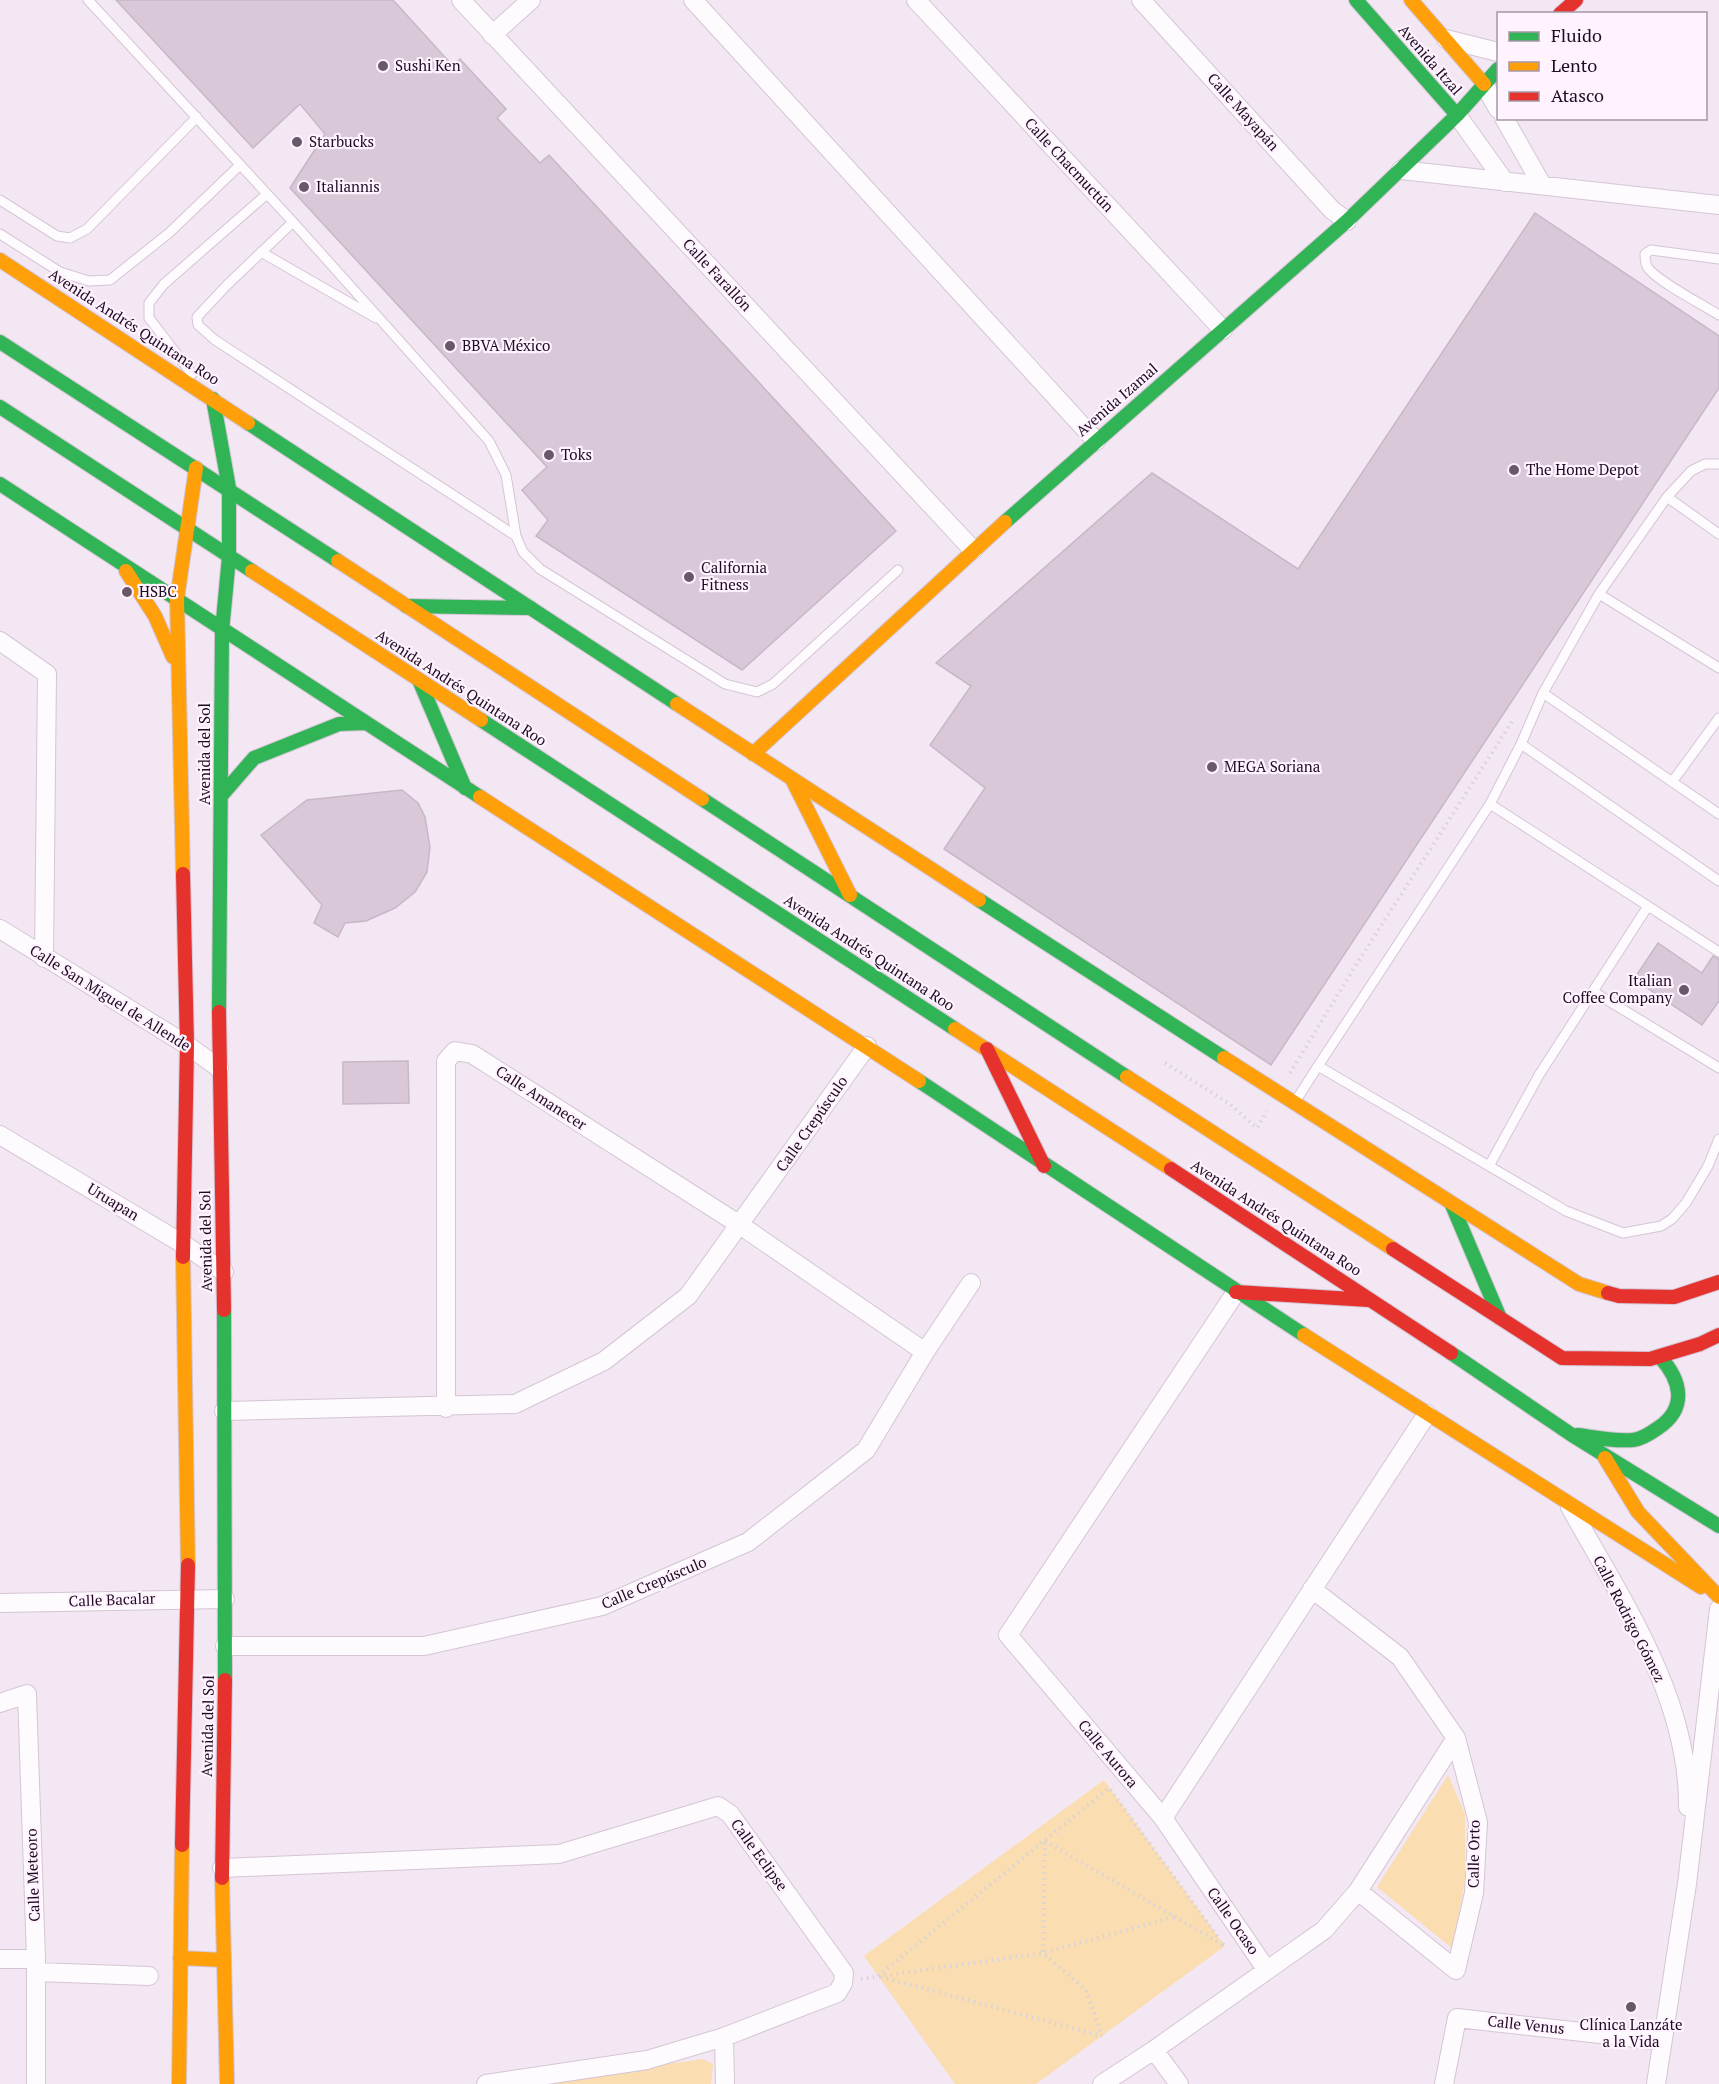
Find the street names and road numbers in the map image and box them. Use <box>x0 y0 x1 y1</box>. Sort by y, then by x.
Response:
street label: Avenida Itzal <box>1395 20 1467 99</box>
street label: Calle Mayapán <box>1203 68 1284 155</box>
street label: Calle Chacmuctún <box>1021 113 1119 216</box>
street label: Calle Farallón <box>679 234 757 315</box>
street label: Avenida Andrés Quintana Roo <box>45 263 224 389</box>
street label: Avenida Izamal <box>1071 358 1161 440</box>
street label: Avenida Andrés Quintana Roo <box>372 624 551 750</box>
street label: Avenida del Sol <box>194 703 214 805</box>
street label: Avenida Andrés Quintana Roo <box>780 889 959 1015</box>
street label: Calle San Miguel de Allende <box>26 939 195 1055</box>
street label: Calle Amanecer <box>492 1060 591 1134</box>
street label: Calle Crepúsculo <box>771 1072 852 1175</box>
street label: Avenida Andrés Quintana Roo <box>1187 1154 1366 1280</box>
street label: Uruapan <box>84 1178 143 1224</box>
street label: Avenida del Sol <box>194 1190 216 1292</box>
street label: Calle Crepúsculo <box>598 1551 709 1613</box>
street label: Calle Rodrigo Gómez <box>1589 1552 1671 1685</box>
street label: Calle Bacalar <box>68 1587 156 1611</box>
street label: Avenida del Sol <box>196 1675 218 1777</box>
street label: Calle Aurora <box>1074 1715 1144 1792</box>
street label: Calle Eclipse <box>727 1814 793 1895</box>
street label: Calle Orto <box>1462 1820 1484 1888</box>
street label: Calle Meteoro <box>20 1828 44 1922</box>
street label: Calle Ocaso <box>1203 1883 1264 1958</box>
street label: Calle Venus <box>1487 2010 1566 2038</box>

